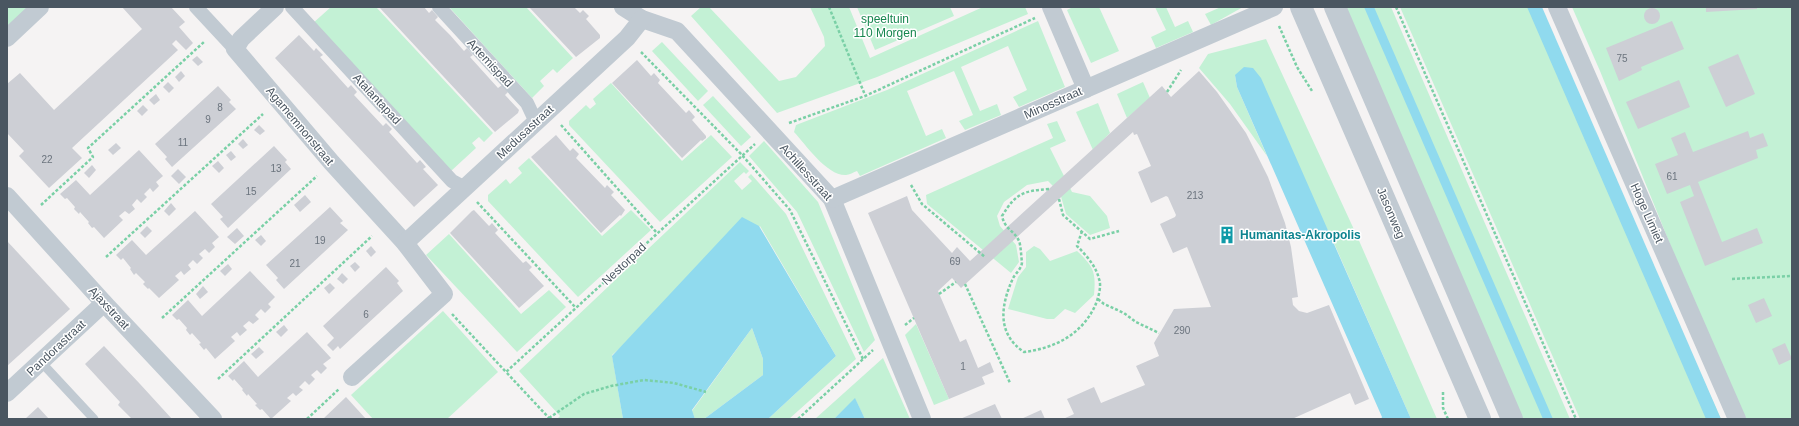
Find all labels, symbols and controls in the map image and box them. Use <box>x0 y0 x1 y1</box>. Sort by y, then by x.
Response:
park label: speeltuin 110 Morgen <box>853 12 917 40</box>
street label: Artemispad <box>464 36 516 90</box>
house number: 75 <box>1616 53 1628 64</box>
street label: Atalantapad <box>350 71 404 127</box>
street label: Agamemnonstraat <box>263 84 337 169</box>
street label: Minosstraat <box>1022 84 1085 122</box>
house number: 8 <box>217 102 223 113</box>
street label: Medusastraat <box>494 102 557 162</box>
house number: 9 <box>205 114 211 125</box>
house number: 11 <box>178 137 189 148</box>
street label: Achillesstraat <box>777 141 836 204</box>
house number: 22 <box>41 154 53 165</box>
house number: 13 <box>270 163 282 174</box>
house number: 61 <box>1666 171 1678 182</box>
street label: Hoge Limiet <box>1628 181 1667 246</box>
street label: Jasonweg <box>1374 185 1408 241</box>
house number: 15 <box>245 186 257 197</box>
house number: 213 <box>1187 190 1204 201</box>
building icon: Humanitas-Akropolis <box>1217 225 1237 245</box>
place label: Humanitas-Akropolis <box>1240 228 1361 242</box>
house number: 19 <box>314 235 326 246</box>
street label: Nestorpad <box>599 240 649 288</box>
house number: 69 <box>949 256 961 267</box>
house number: 21 <box>289 258 301 269</box>
street label: Ajaxstraat <box>86 284 133 333</box>
house number: 6 <box>363 309 369 320</box>
street label: Pandorastraat <box>24 317 89 379</box>
house number: 290 <box>1174 325 1191 336</box>
house number: 1 <box>960 361 966 372</box>

